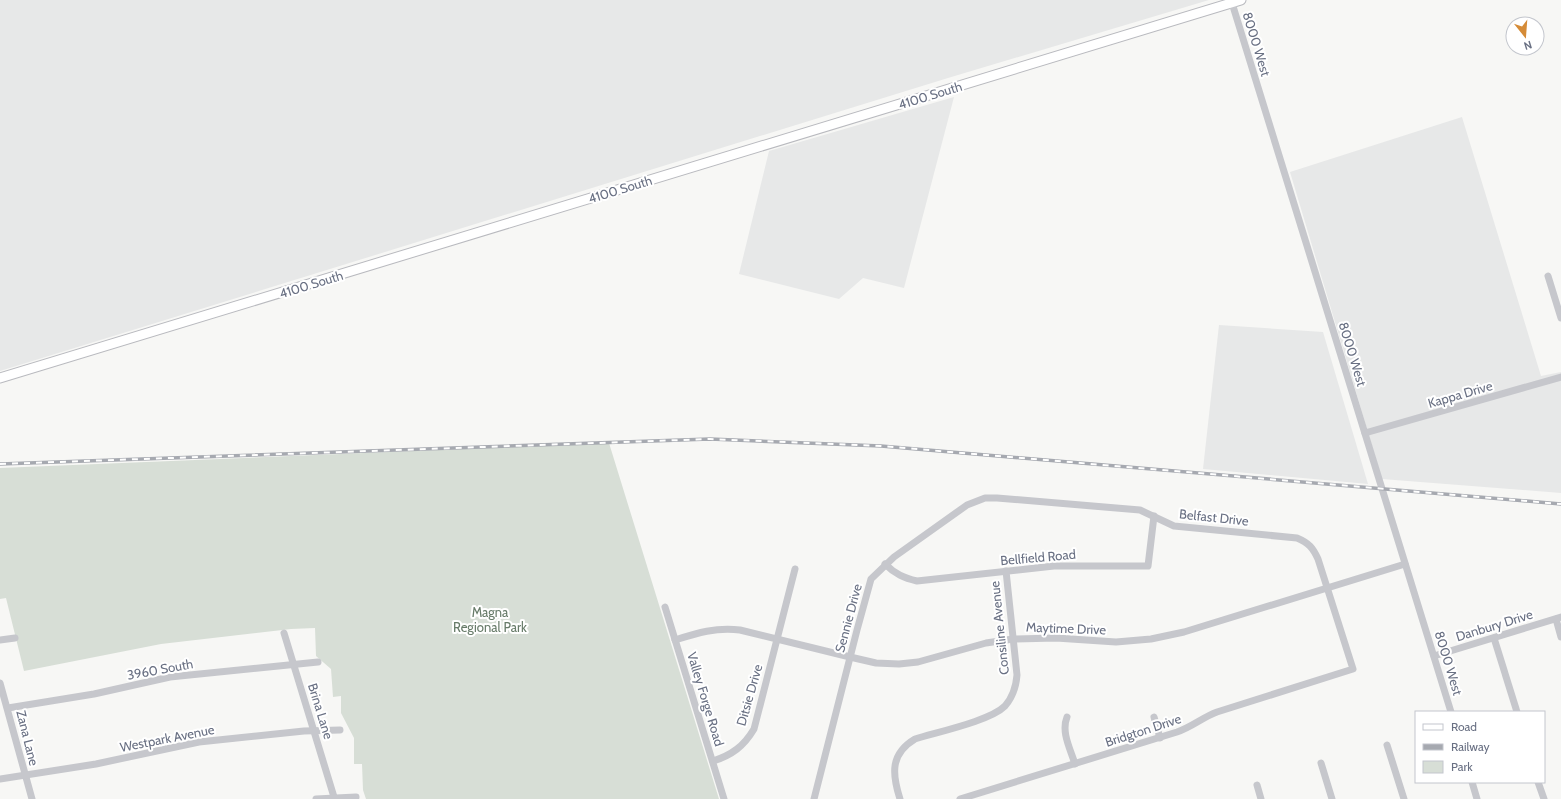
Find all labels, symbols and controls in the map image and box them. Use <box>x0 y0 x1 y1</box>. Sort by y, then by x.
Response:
street label: 8000 West <box>1240 10 1275 79</box>
north arrow <box>1505 16 1545 56</box>
text: N <box>1522 38 1534 53</box>
street label: 4100 South <box>896 78 964 112</box>
street label: 4100 South <box>586 172 654 206</box>
street label: 4100 South <box>277 267 345 301</box>
street label: 8000 West <box>1336 320 1371 389</box>
street label: Kappa Drive <box>1426 377 1494 411</box>
street label: Belfast Drive <box>1178 505 1250 529</box>
street label: Bellfield Road <box>1000 546 1076 568</box>
street label: Consiline Avenue <box>986 580 1012 676</box>
street label: Sennie Drive <box>831 582 865 654</box>
park label: Magna Regional Park <box>453 604 527 635</box>
street label: Danbury Drive <box>1454 606 1535 644</box>
street label: Maytime Drive <box>1026 619 1107 637</box>
street label: 8000 West <box>1432 629 1467 698</box>
street label: Valley Forge Road <box>684 650 728 748</box>
street label: 3960 South <box>126 655 194 683</box>
street label: Ditsie Drive <box>733 662 766 728</box>
street label: Brina Lane <box>305 681 337 741</box>
street label: Zana Lane <box>13 709 43 768</box>
street label: Bridgton Drive <box>1103 710 1183 750</box>
legend <box>1415 711 1545 783</box>
text: Road <box>1451 719 1477 734</box>
street label: Westpark Avenue <box>118 721 216 755</box>
text: Railway <box>1451 739 1489 754</box>
text: Park <box>1451 759 1473 774</box>

